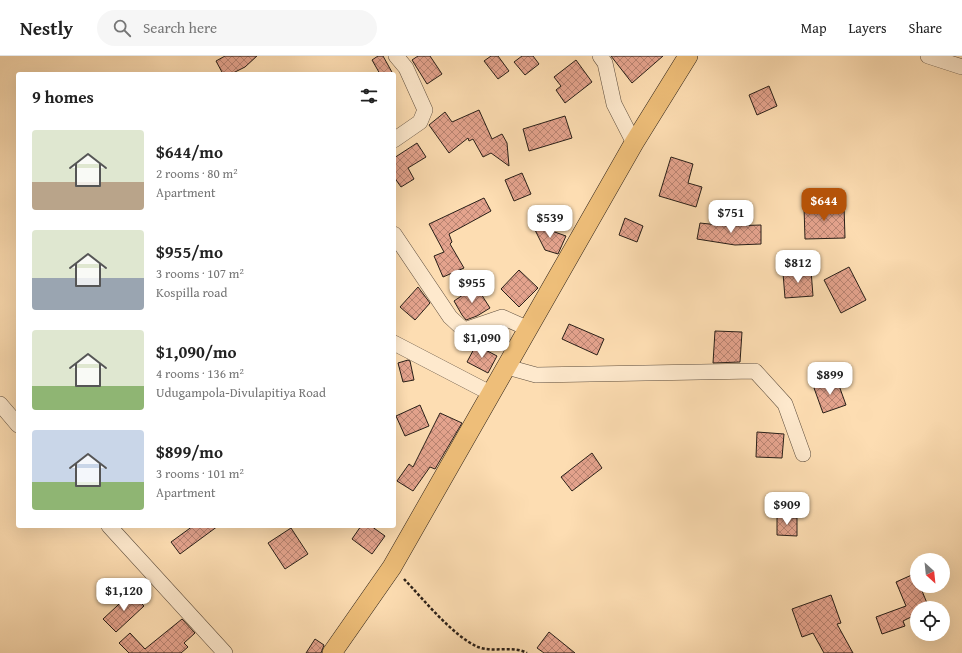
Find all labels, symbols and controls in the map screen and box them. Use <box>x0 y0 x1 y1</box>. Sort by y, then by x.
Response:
search box <box>97 10 377 46</box>
text: Nestly <box>20 14 73 42</box>
icon: search <box>111 17 133 39</box>
text: Search here <box>143 17 217 38</box>
text: Map <box>801 18 827 38</box>
text: Layers <box>849 18 887 38</box>
text: Share <box>909 18 942 38</box>
text: 9 homes <box>32 84 94 109</box>
icon: filters <box>358 85 380 107</box>
text: $644/mo <box>156 139 223 164</box>
icon: home <box>64 146 112 194</box>
text: 2 rooms · 80 m² <box>156 164 238 183</box>
text: Apartment <box>156 183 216 202</box>
pin: $644 <box>800 188 848 222</box>
text: $644 <box>811 191 837 210</box>
pin: $751 <box>707 200 755 234</box>
text: $751 <box>718 203 744 222</box>
pin: $539 <box>526 205 574 239</box>
text: $539 <box>537 208 563 227</box>
text: $955/mo <box>156 239 223 264</box>
icon: home <box>64 246 112 294</box>
pin: $812 <box>774 250 822 284</box>
text: $812 <box>785 253 811 272</box>
text: 3 rooms · 107 m² <box>156 264 244 283</box>
pin: $955 <box>448 270 496 304</box>
text: $955 <box>459 273 485 292</box>
text: Kospilla road <box>156 283 227 302</box>
pin: $1,090 <box>449 325 515 359</box>
text: $1,090 <box>463 328 501 347</box>
text: $1,090/mo <box>156 339 237 364</box>
icon: home <box>64 346 112 394</box>
pin: $899 <box>806 362 854 396</box>
text: 4 rooms · 136 m² <box>156 364 244 383</box>
text: $899 <box>817 365 843 384</box>
text: Udugampola-Divulapitiya Road <box>156 383 326 402</box>
text: $899/mo <box>156 439 223 464</box>
icon: home <box>64 446 112 494</box>
text: 3 rooms · 101 m² <box>156 464 244 483</box>
text: Apartment <box>156 483 216 502</box>
pin: $909 <box>763 492 811 526</box>
text: $909 <box>774 495 800 514</box>
north arrow <box>910 553 950 593</box>
map controls <box>910 553 950 641</box>
pin: $1,120 <box>91 578 157 612</box>
text: $1,120 <box>105 581 143 600</box>
button: locate <box>910 601 950 641</box>

